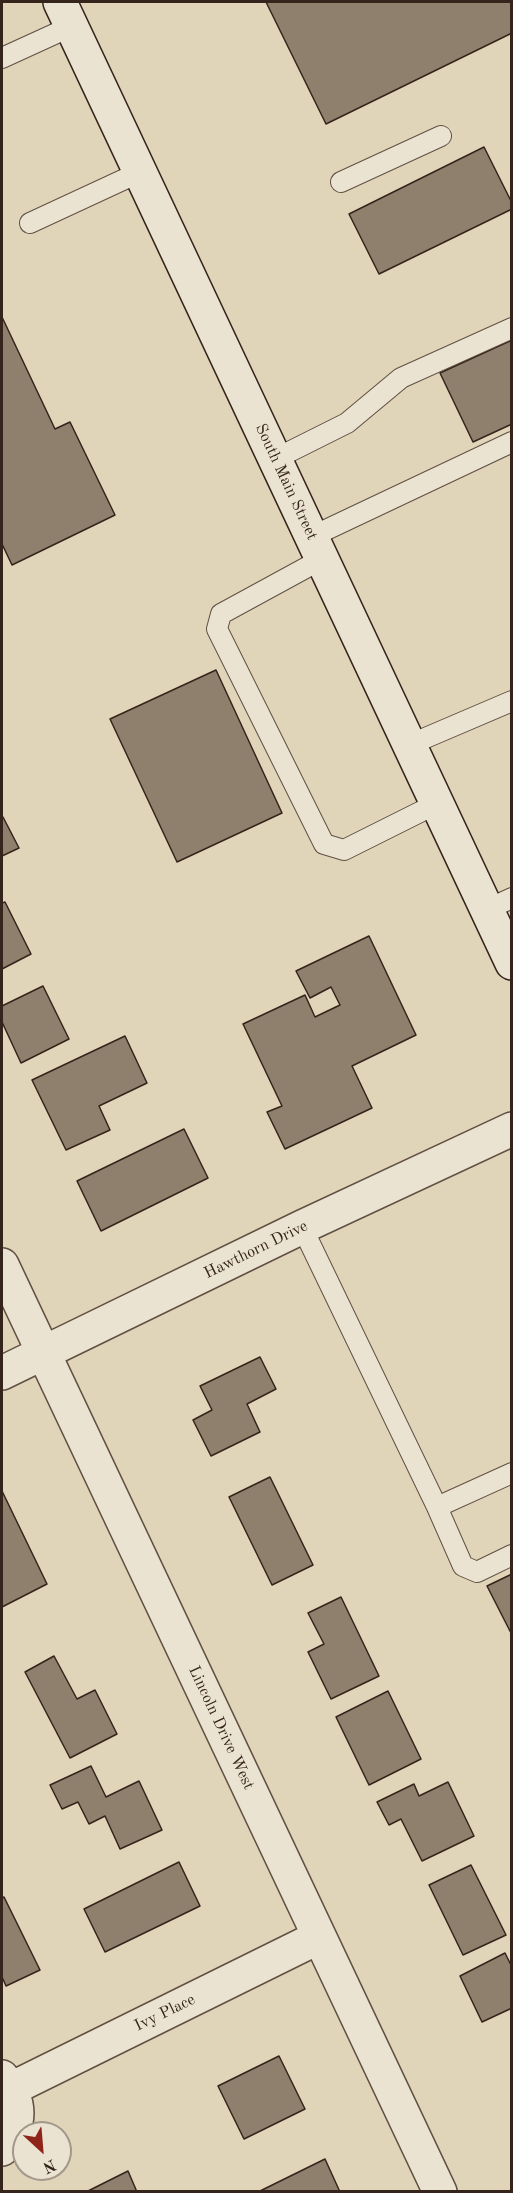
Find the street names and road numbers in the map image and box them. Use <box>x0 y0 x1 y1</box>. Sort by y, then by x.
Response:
street label: South Main Street <box>251 421 321 543</box>
street label: Hawthorn Drive <box>201 1217 311 1283</box>
street label: Lincoln Drive West <box>184 1663 258 1793</box>
street label: Ivy Place <box>131 1990 199 2036</box>

